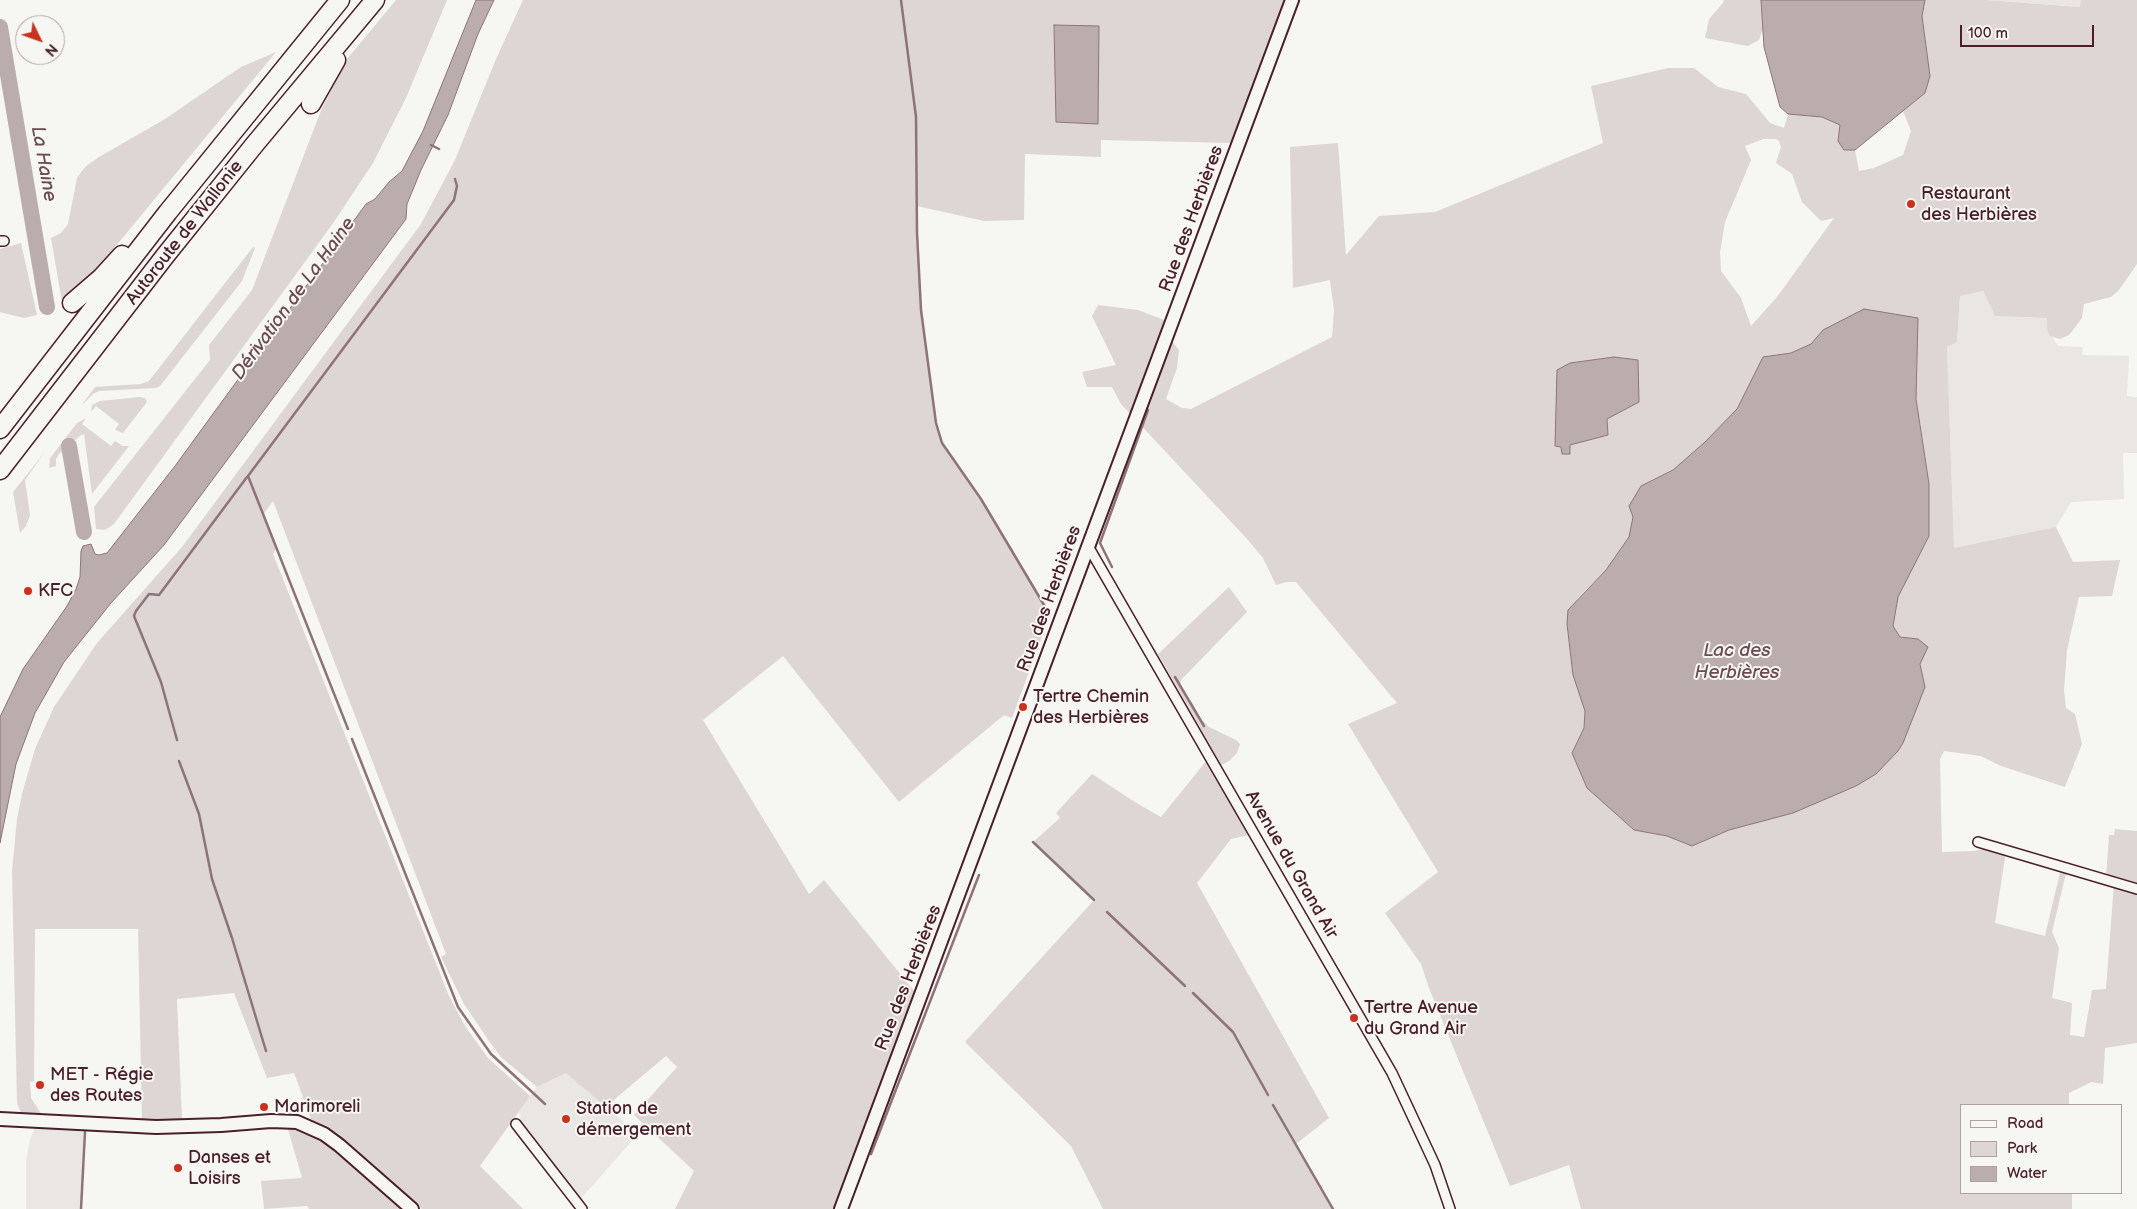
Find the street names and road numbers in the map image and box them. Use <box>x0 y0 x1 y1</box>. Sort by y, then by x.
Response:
street label: Rue des Herbières <box>1155 143 1229 295</box>
street label: Autoroute de Wallonie <box>122 156 248 310</box>
street label: Rue des Herbières <box>1013 523 1087 675</box>
street label: Avenue du Grand Air <box>1240 787 1342 943</box>
street label: Rue des Herbières <box>871 902 947 1054</box>

